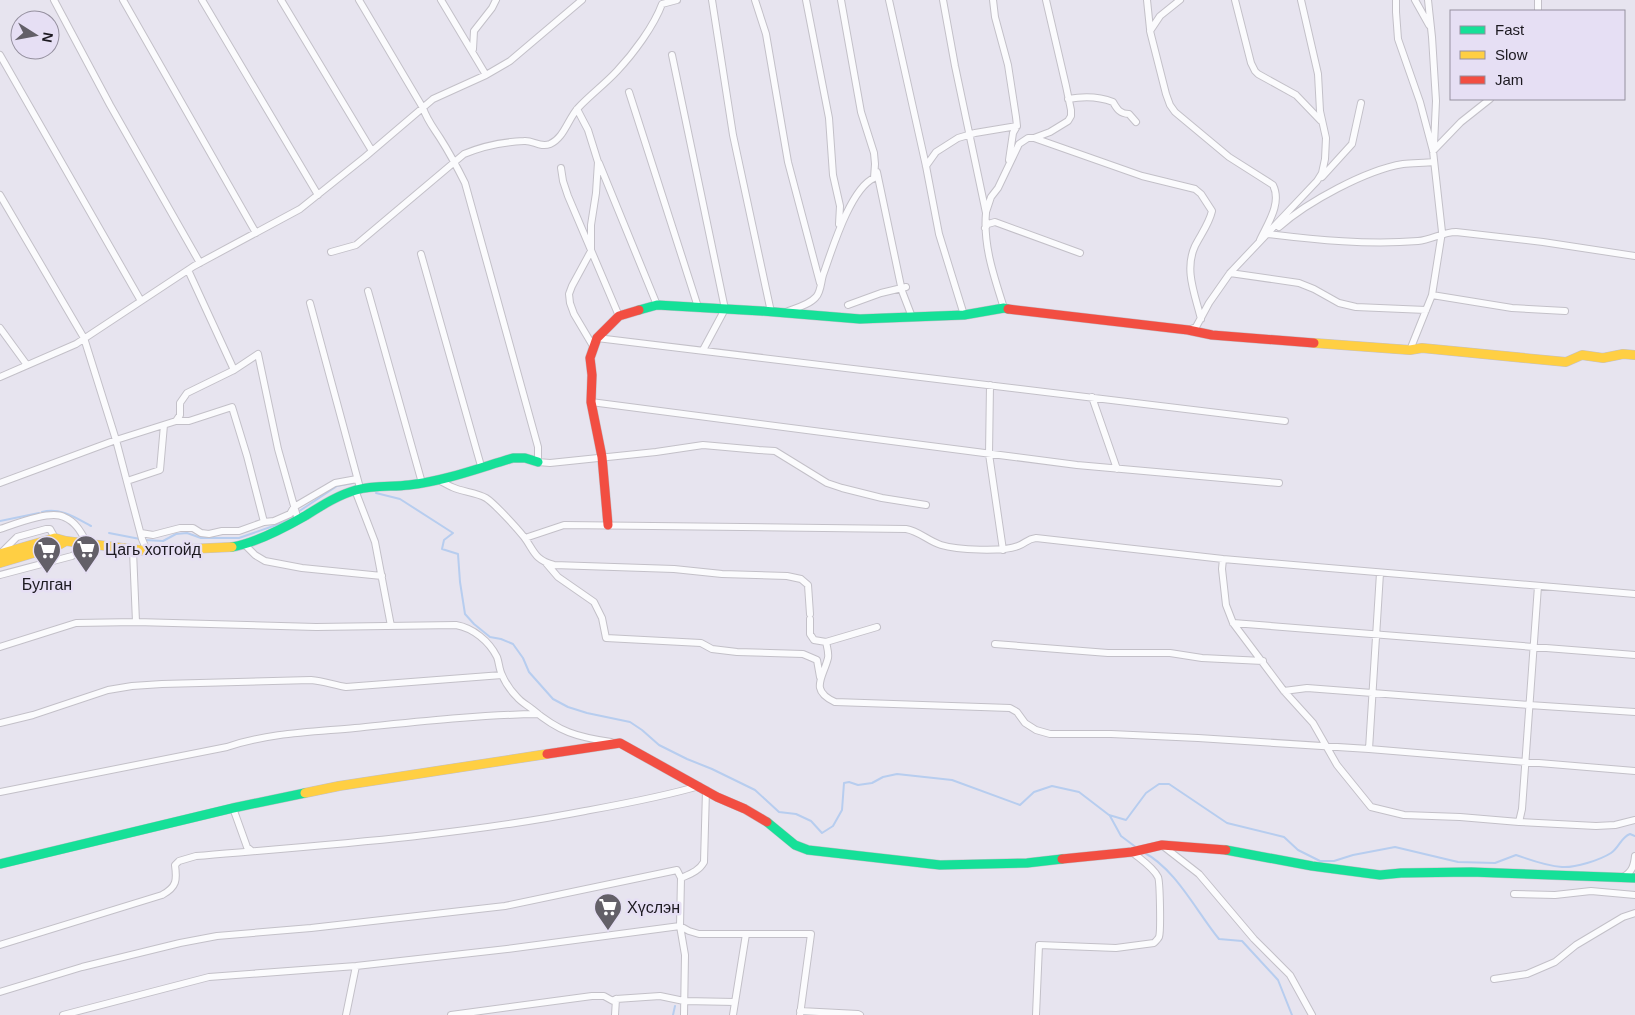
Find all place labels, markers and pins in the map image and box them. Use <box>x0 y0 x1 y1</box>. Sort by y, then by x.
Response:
supermarket icon: Цагь хотгойд <box>71 534 101 573</box>
supermarket icon: Булган <box>32 535 62 574</box>
place label: Цагь хотгойд <box>105 541 202 558</box>
place label: Булган <box>22 576 72 593</box>
supermarket icon: Хүслэн <box>593 892 623 931</box>
place label: Хүслэн <box>627 899 680 916</box>

